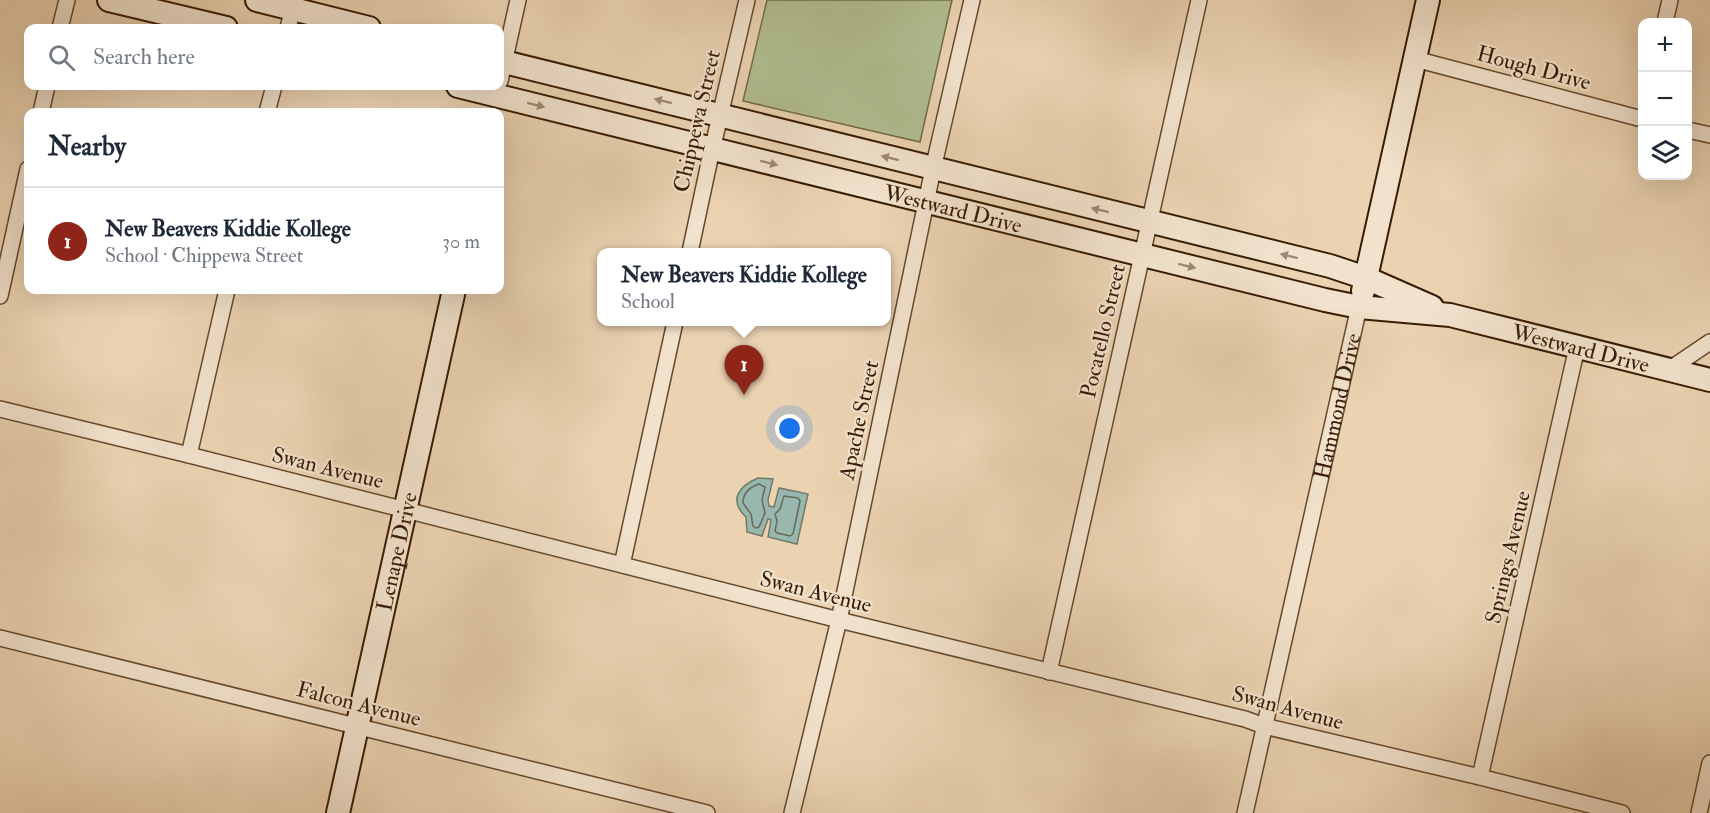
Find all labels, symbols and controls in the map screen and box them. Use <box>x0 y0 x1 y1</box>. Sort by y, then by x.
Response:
map controls <box>1638 18 1692 180</box>
button: + <box>1638 18 1692 72</box>
search box <box>24 24 504 90</box>
street label: Hough Drive <box>1474 39 1594 97</box>
icon: search <box>45 41 78 74</box>
text: Search here <box>93 43 195 71</box>
street label: Chippewa Street <box>667 47 728 195</box>
button: − <box>1638 72 1692 126</box>
one-way arrow <box>654 96 672 106</box>
one-way arrow <box>526 100 545 110</box>
button: layers <box>1638 126 1692 180</box>
text: Nearby <box>48 131 126 163</box>
one-way arrow <box>881 153 899 162</box>
one-way arrow <box>760 158 778 168</box>
street label: Westward Drive <box>880 178 1025 240</box>
one-way arrow <box>1090 205 1109 215</box>
text: New Beavers Kiddie Kollege <box>105 215 351 243</box>
text: 1 <box>64 229 71 254</box>
text: 30 m <box>442 229 480 254</box>
text: School · Chippewa Street <box>105 243 303 268</box>
popup <box>597 248 891 326</box>
one-way arrow <box>1280 251 1298 261</box>
text: New Beavers Kiddie Kollege <box>621 261 867 289</box>
street label: Pocatello Street <box>1074 262 1132 401</box>
one-way arrow <box>1178 262 1196 272</box>
text: School <box>621 289 675 314</box>
street label: Westward Drive <box>1508 318 1652 379</box>
street label: Hammond Drive <box>1308 331 1368 482</box>
pin: 1 <box>724 346 764 395</box>
street label: Apache Street <box>832 358 886 484</box>
your location <box>775 414 804 443</box>
street label: Swan Avenue <box>269 441 387 495</box>
street label: Springs Avenue <box>1479 488 1538 627</box>
street label: Lenape Drive <box>370 490 424 614</box>
street label: Swan Avenue <box>757 565 875 619</box>
street label: Falcon Avenue <box>294 675 424 733</box>
street label: Swan Avenue <box>1229 680 1347 736</box>

